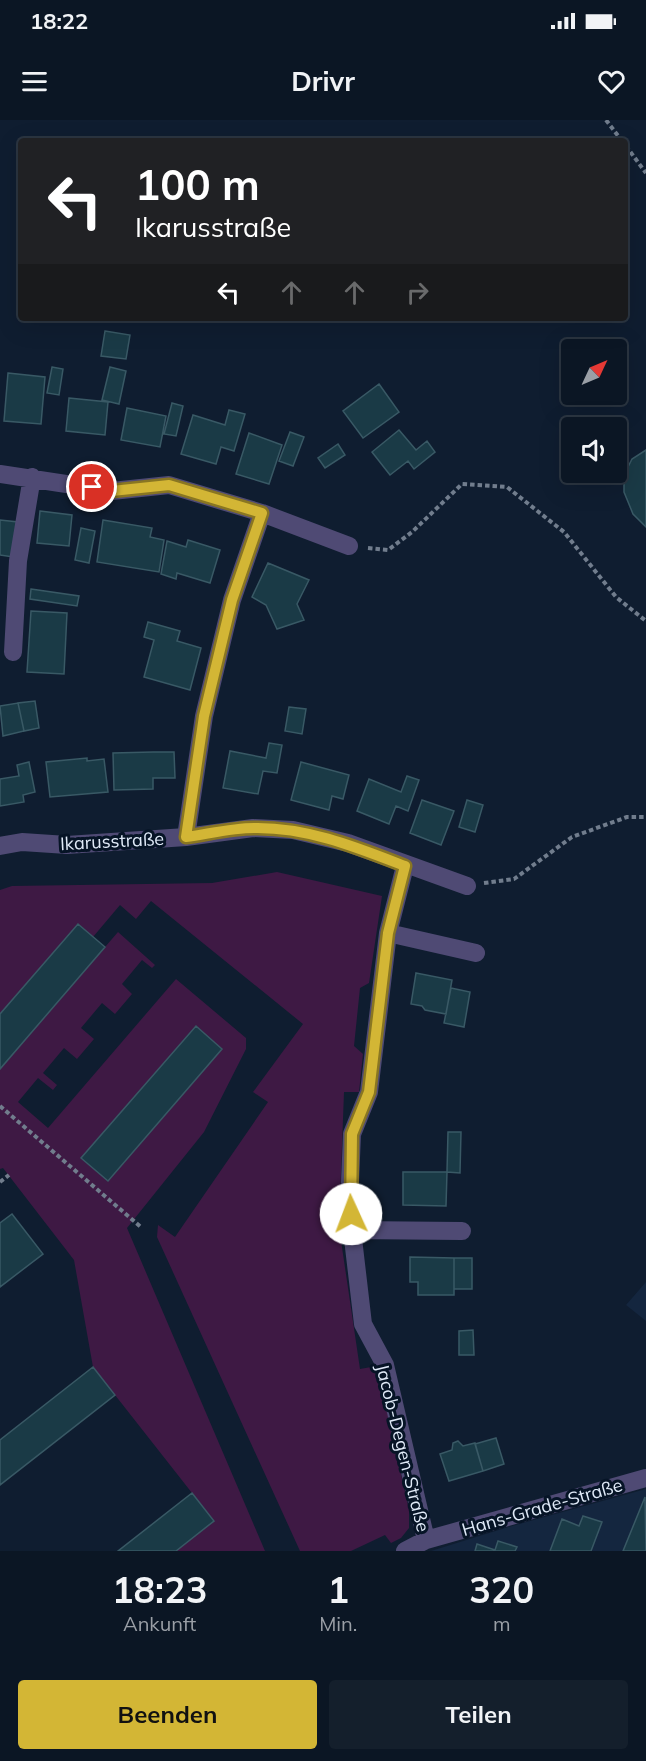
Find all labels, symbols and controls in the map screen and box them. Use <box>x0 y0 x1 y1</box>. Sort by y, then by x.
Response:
text: 18:22 <box>30 7 88 35</box>
text: Drivr <box>291 64 355 98</box>
icon: menu <box>18 65 51 98</box>
icon: heart <box>595 65 628 98</box>
text: 100 m <box>135 158 260 211</box>
icon: left <box>36 162 114 240</box>
text: Ikarusstraße <box>135 210 291 244</box>
icon: left <box>212 276 245 309</box>
icon: ahead <box>275 276 308 309</box>
icon: ahead <box>338 276 371 309</box>
icon: right <box>401 276 434 309</box>
north arrow <box>561 339 627 405</box>
map controls <box>561 339 627 483</box>
button: sound <box>561 417 627 483</box>
pin <box>66 461 117 512</box>
icon: arrive <box>75 470 108 503</box>
street label: Ikarusstraße <box>59 827 165 855</box>
position arrow <box>319 1182 383 1246</box>
street label: Jacob-Degen-Straße <box>371 1362 435 1534</box>
street label: Hans-Grade-Straße <box>459 1473 625 1541</box>
text: 18:23 <box>112 1567 207 1612</box>
text: 1 <box>327 1567 349 1612</box>
text: 320 <box>469 1567 534 1612</box>
text: Ankunft <box>123 1611 196 1636</box>
text: Min. <box>319 1611 357 1636</box>
text: m <box>493 1611 510 1636</box>
button: Beenden <box>18 1680 317 1749</box>
button: Teilen <box>329 1680 628 1749</box>

